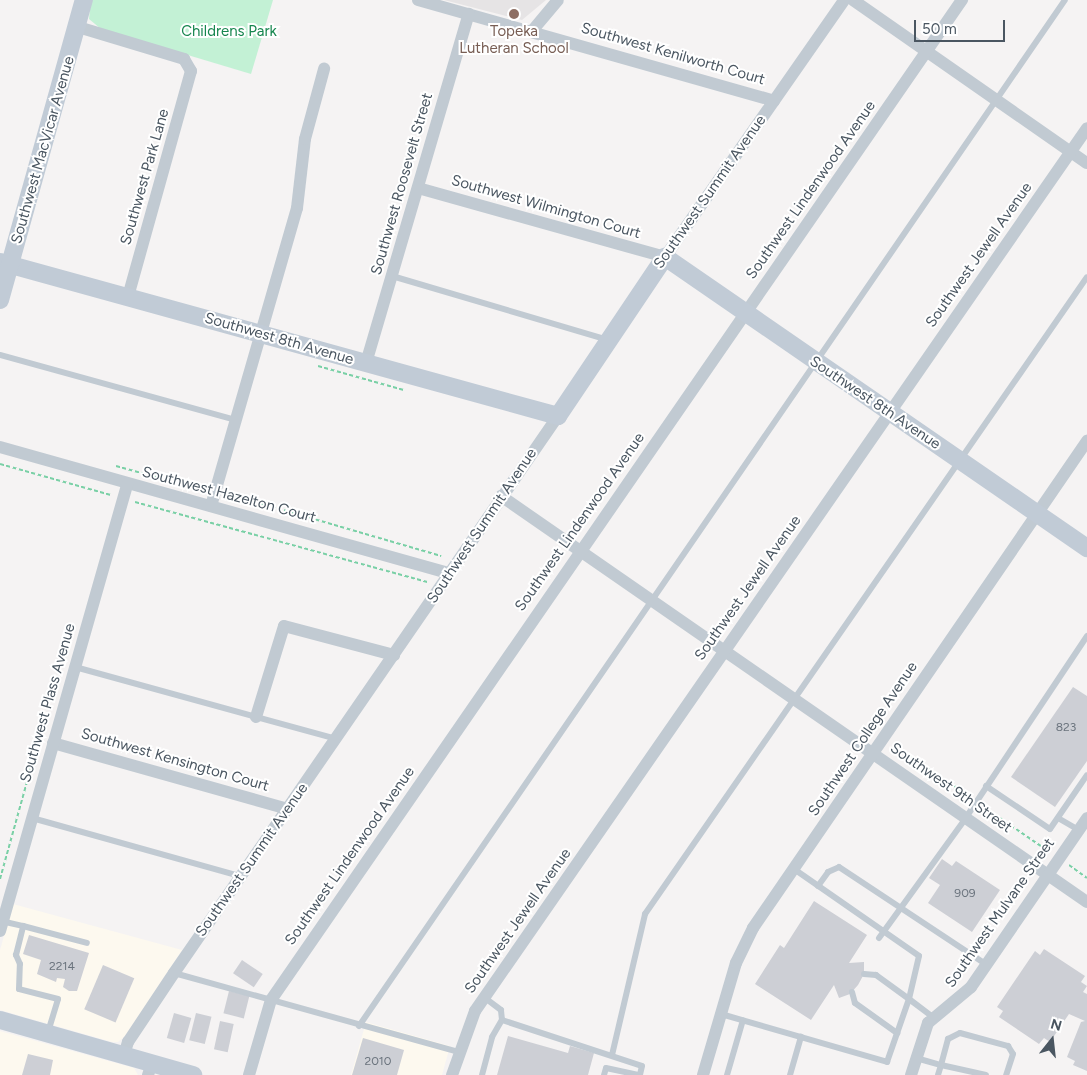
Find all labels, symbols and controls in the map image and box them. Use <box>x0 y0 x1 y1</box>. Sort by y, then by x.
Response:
marker: Topeka Lutheran School <box>508 8 520 20</box>
scale bar <box>917 10 1008 42</box>
street label: Southwest Kenilworth Court <box>579 19 767 89</box>
text: 50 m <box>922 20 957 38</box>
place label: Topeka Lutheran School <box>459 22 569 57</box>
park label: Childrens Park <box>181 23 277 41</box>
street label: Southwest MacVicar Avenue <box>8 54 78 246</box>
street label: Southwest Roosevelt Street <box>367 91 437 277</box>
street label: Southwest Lindenwood Avenue <box>742 97 880 283</box>
street label: Southwest Park Lane <box>117 107 173 247</box>
street label: Southwest Summit Avenue <box>650 112 770 272</box>
street label: Southwest Wilmington Court <box>449 171 643 243</box>
street label: Southwest Jewell Avenue <box>922 179 1036 331</box>
street label: Southwest 8th Avenue <box>202 309 356 369</box>
street label: Southwest 8th Avenue <box>806 352 944 454</box>
street label: Southwest Lindenwood Avenue <box>511 429 649 615</box>
street label: Southwest Summit Avenue <box>423 445 541 607</box>
street label: Southwest Hazelton Court <box>140 463 318 527</box>
street label: Southwest Jewell Avenue <box>691 512 805 664</box>
street label: Southwest Plass Avenue <box>17 622 79 784</box>
street label: Southwest College Avenue <box>805 658 921 820</box>
house number: 823 <box>1056 721 1076 735</box>
street label: Southwest Kensington Court <box>79 725 271 795</box>
street label: Southwest 9th Street <box>887 739 1015 837</box>
street label: Southwest Lindenwood Avenue <box>281 763 419 949</box>
street label: Southwest Summit Avenue <box>192 780 312 940</box>
street label: Southwest Mulvane Street <box>942 835 1058 991</box>
street label: Southwest Jewell Avenue <box>461 845 575 997</box>
house number: 909 <box>954 887 976 901</box>
house number: 2214 <box>49 960 75 974</box>
north arrow <box>1027 1015 1077 1065</box>
text: N <box>1049 1015 1064 1035</box>
house number: 2010 <box>364 1055 392 1069</box>

